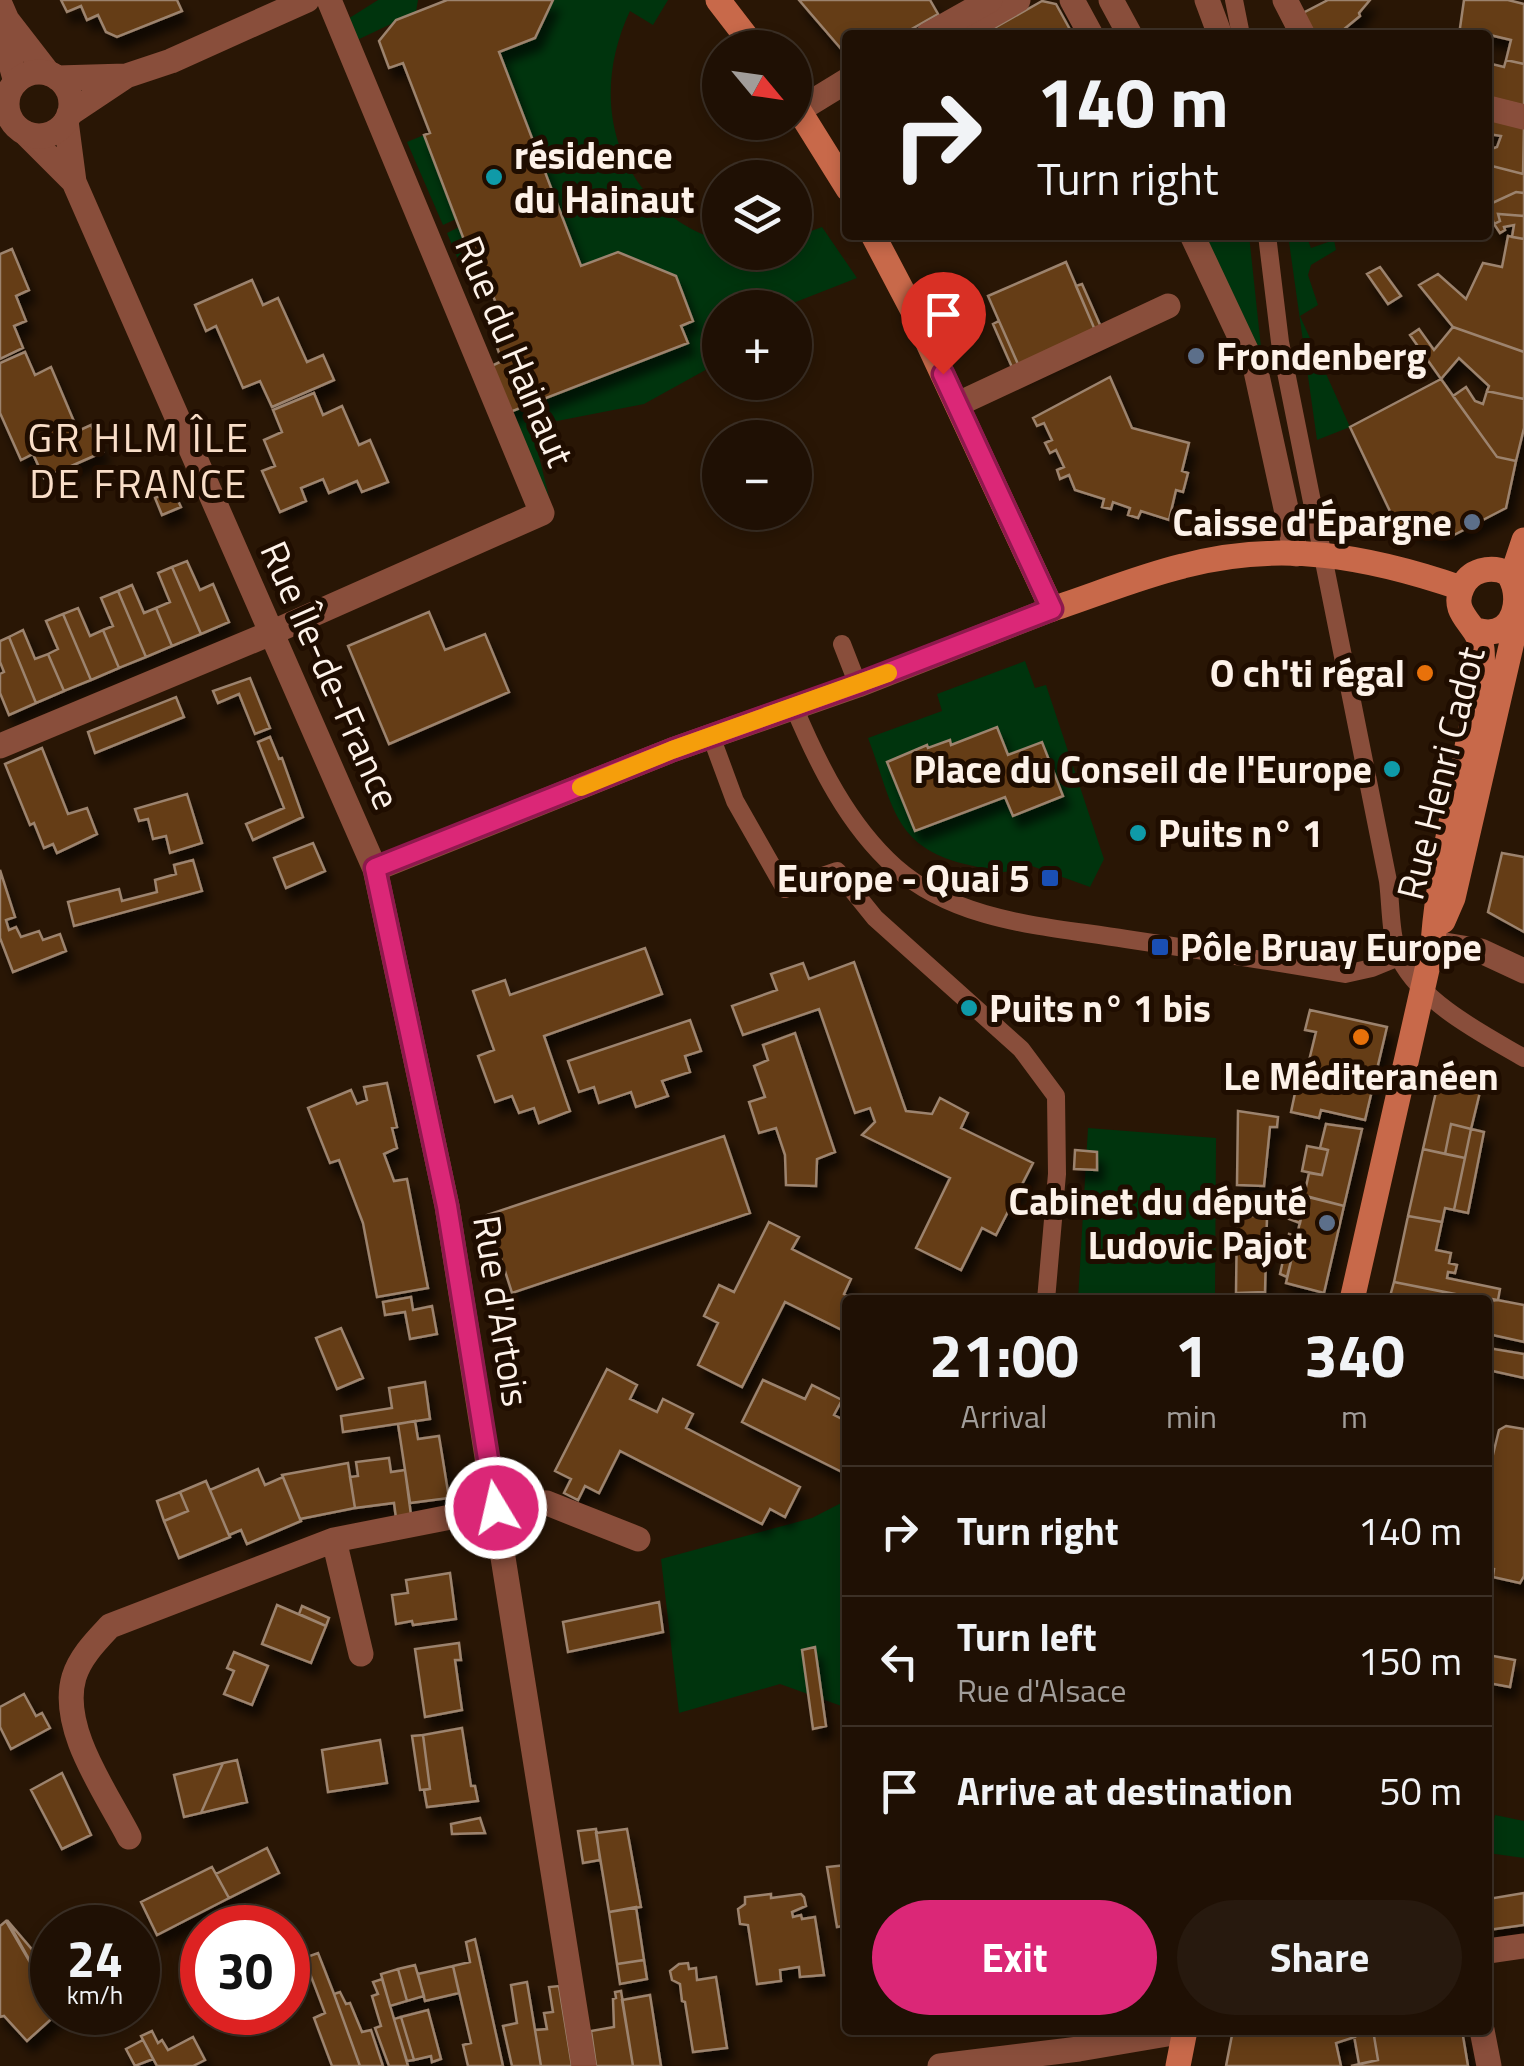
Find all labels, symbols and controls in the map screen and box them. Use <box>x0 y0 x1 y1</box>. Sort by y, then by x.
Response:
north arrow <box>702 30 812 140</box>
map controls <box>702 30 812 530</box>
text: 140 m <box>1037 48 1229 154</box>
icon: right <box>872 70 1002 200</box>
place label: résidence du Hainaut <box>514 126 694 228</box>
text: Turn right <box>1037 144 1219 212</box>
button: layers <box>702 160 812 270</box>
marker: résidence du Hainaut <box>483 166 505 188</box>
street label: Rue du Hainaut <box>440 227 590 475</box>
pin <box>901 272 986 375</box>
icon: arrive <box>916 287 971 342</box>
button: + <box>702 290 812 400</box>
place label: Frondenberg <box>1216 327 1427 385</box>
marker: Frondenberg <box>1185 345 1207 367</box>
district label: GR HLM ÎLE DE FRANCE <box>28 407 250 514</box>
button: − <box>702 420 812 530</box>
place label: Caisse d'Épargne <box>1173 493 1452 551</box>
marker: Caisse d'Épargne <box>1461 511 1483 533</box>
street label: Rue Île-de-France <box>246 532 416 818</box>
street label: Rue Henri Cadot <box>1381 640 1499 906</box>
place label: O ch'ti régal <box>1210 644 1405 702</box>
marker: O ch'ti régal <box>1414 662 1436 684</box>
place label: Place du Conseil de l'Europe <box>913 740 1372 798</box>
marker: Place du Conseil de l'Europe <box>1381 758 1403 780</box>
place label: Puits n° 1 <box>1158 804 1323 862</box>
marker: Puits n° 1 <box>1127 822 1149 844</box>
place label: Europe - Quai 5 <box>777 849 1030 907</box>
marker: Europe - Quai 5 <box>1039 867 1061 889</box>
place label: Pôle Bruay Europe <box>1180 918 1482 976</box>
marker: Pôle Bruay Europe <box>1149 936 1171 958</box>
place label: Puits n° 1 bis <box>989 979 1211 1037</box>
marker: Puits n° 1 bis <box>958 997 980 1019</box>
marker: Le Méditeranéen <box>1350 1026 1372 1048</box>
place label: Le Méditeranéen <box>1223 1047 1499 1105</box>
place label: Cabinet du député Ludovic Pajot <box>1009 1172 1307 1274</box>
street label: Rue d'Artois <box>458 1211 546 1411</box>
marker: Cabinet du député Ludovic Pajot <box>1316 1212 1338 1234</box>
text: 21:00 <box>929 1309 1079 1400</box>
text: 1 <box>1175 1309 1208 1400</box>
text: 340 <box>1304 1309 1405 1400</box>
text: Arrival <box>961 1392 1047 1440</box>
text: min <box>1166 1392 1217 1440</box>
text: m <box>1341 1392 1368 1440</box>
position arrow <box>444 1456 548 1560</box>
text: Turn right <box>957 1502 1119 1560</box>
text: 140 m <box>1358 1502 1462 1560</box>
icon: right <box>872 1504 927 1559</box>
text: Turn left <box>957 1608 1097 1666</box>
text: 150 m <box>1358 1632 1462 1690</box>
icon: left <box>872 1634 927 1689</box>
text: Rue d'Alsace <box>957 1666 1126 1714</box>
text: Arrive at destination <box>957 1762 1293 1820</box>
text: 50 m <box>1379 1762 1462 1820</box>
icon: arrive <box>872 1764 927 1819</box>
button: Exit <box>872 1900 1157 2015</box>
button: Share <box>1177 1900 1462 2015</box>
speed limit sign: 30 <box>180 1905 310 2035</box>
text: 24 <box>67 1920 123 1996</box>
text: km/h <box>67 1976 123 2014</box>

